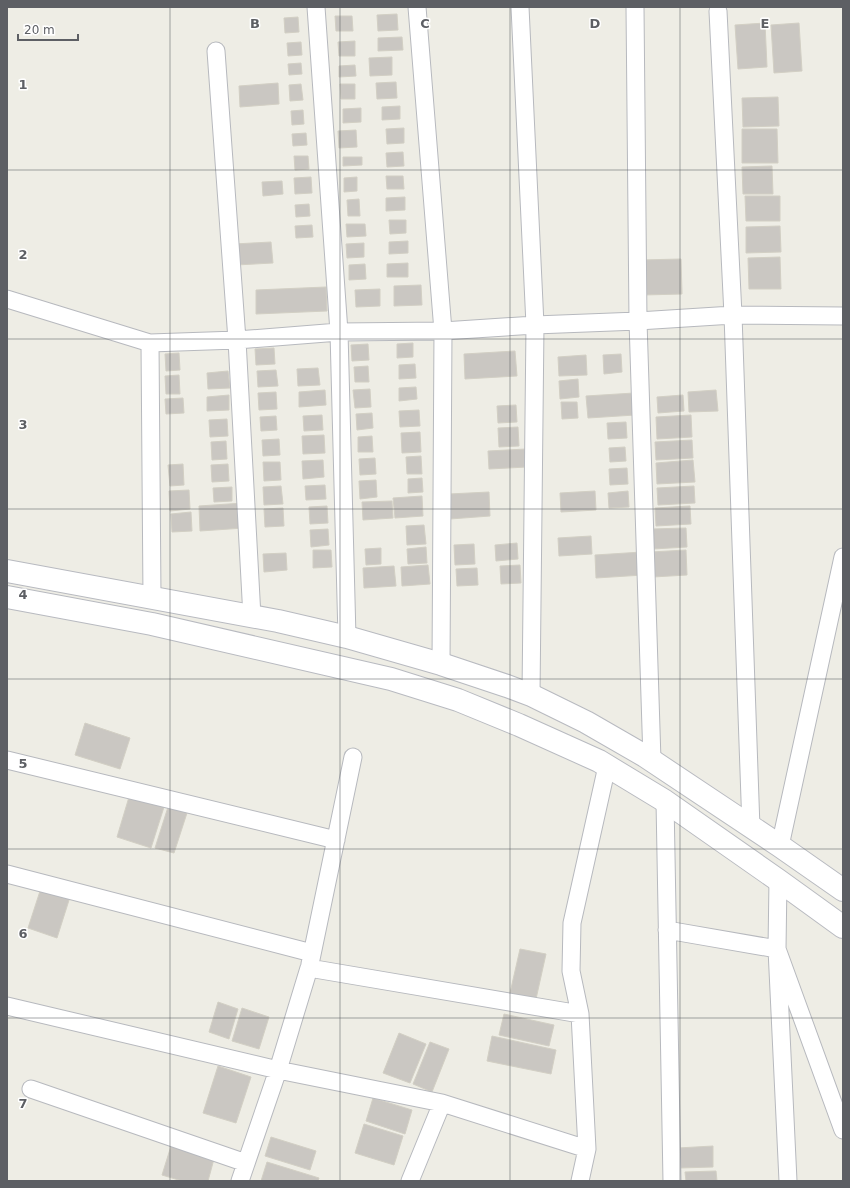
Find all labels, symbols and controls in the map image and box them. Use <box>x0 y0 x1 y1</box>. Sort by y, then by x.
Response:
scale bar <box>18 16 78 42</box>
text: B <box>250 16 260 31</box>
text: C <box>420 16 430 31</box>
text: D <box>590 16 601 31</box>
text: E <box>761 16 769 31</box>
text: 20 m <box>24 23 55 37</box>
text: 1 <box>18 77 28 92</box>
text: 2 <box>18 247 28 262</box>
text: 3 <box>18 417 28 432</box>
text: 4 <box>18 587 28 602</box>
text: 5 <box>18 756 28 771</box>
text: 6 <box>18 926 28 941</box>
text: 7 <box>18 1096 28 1111</box>

